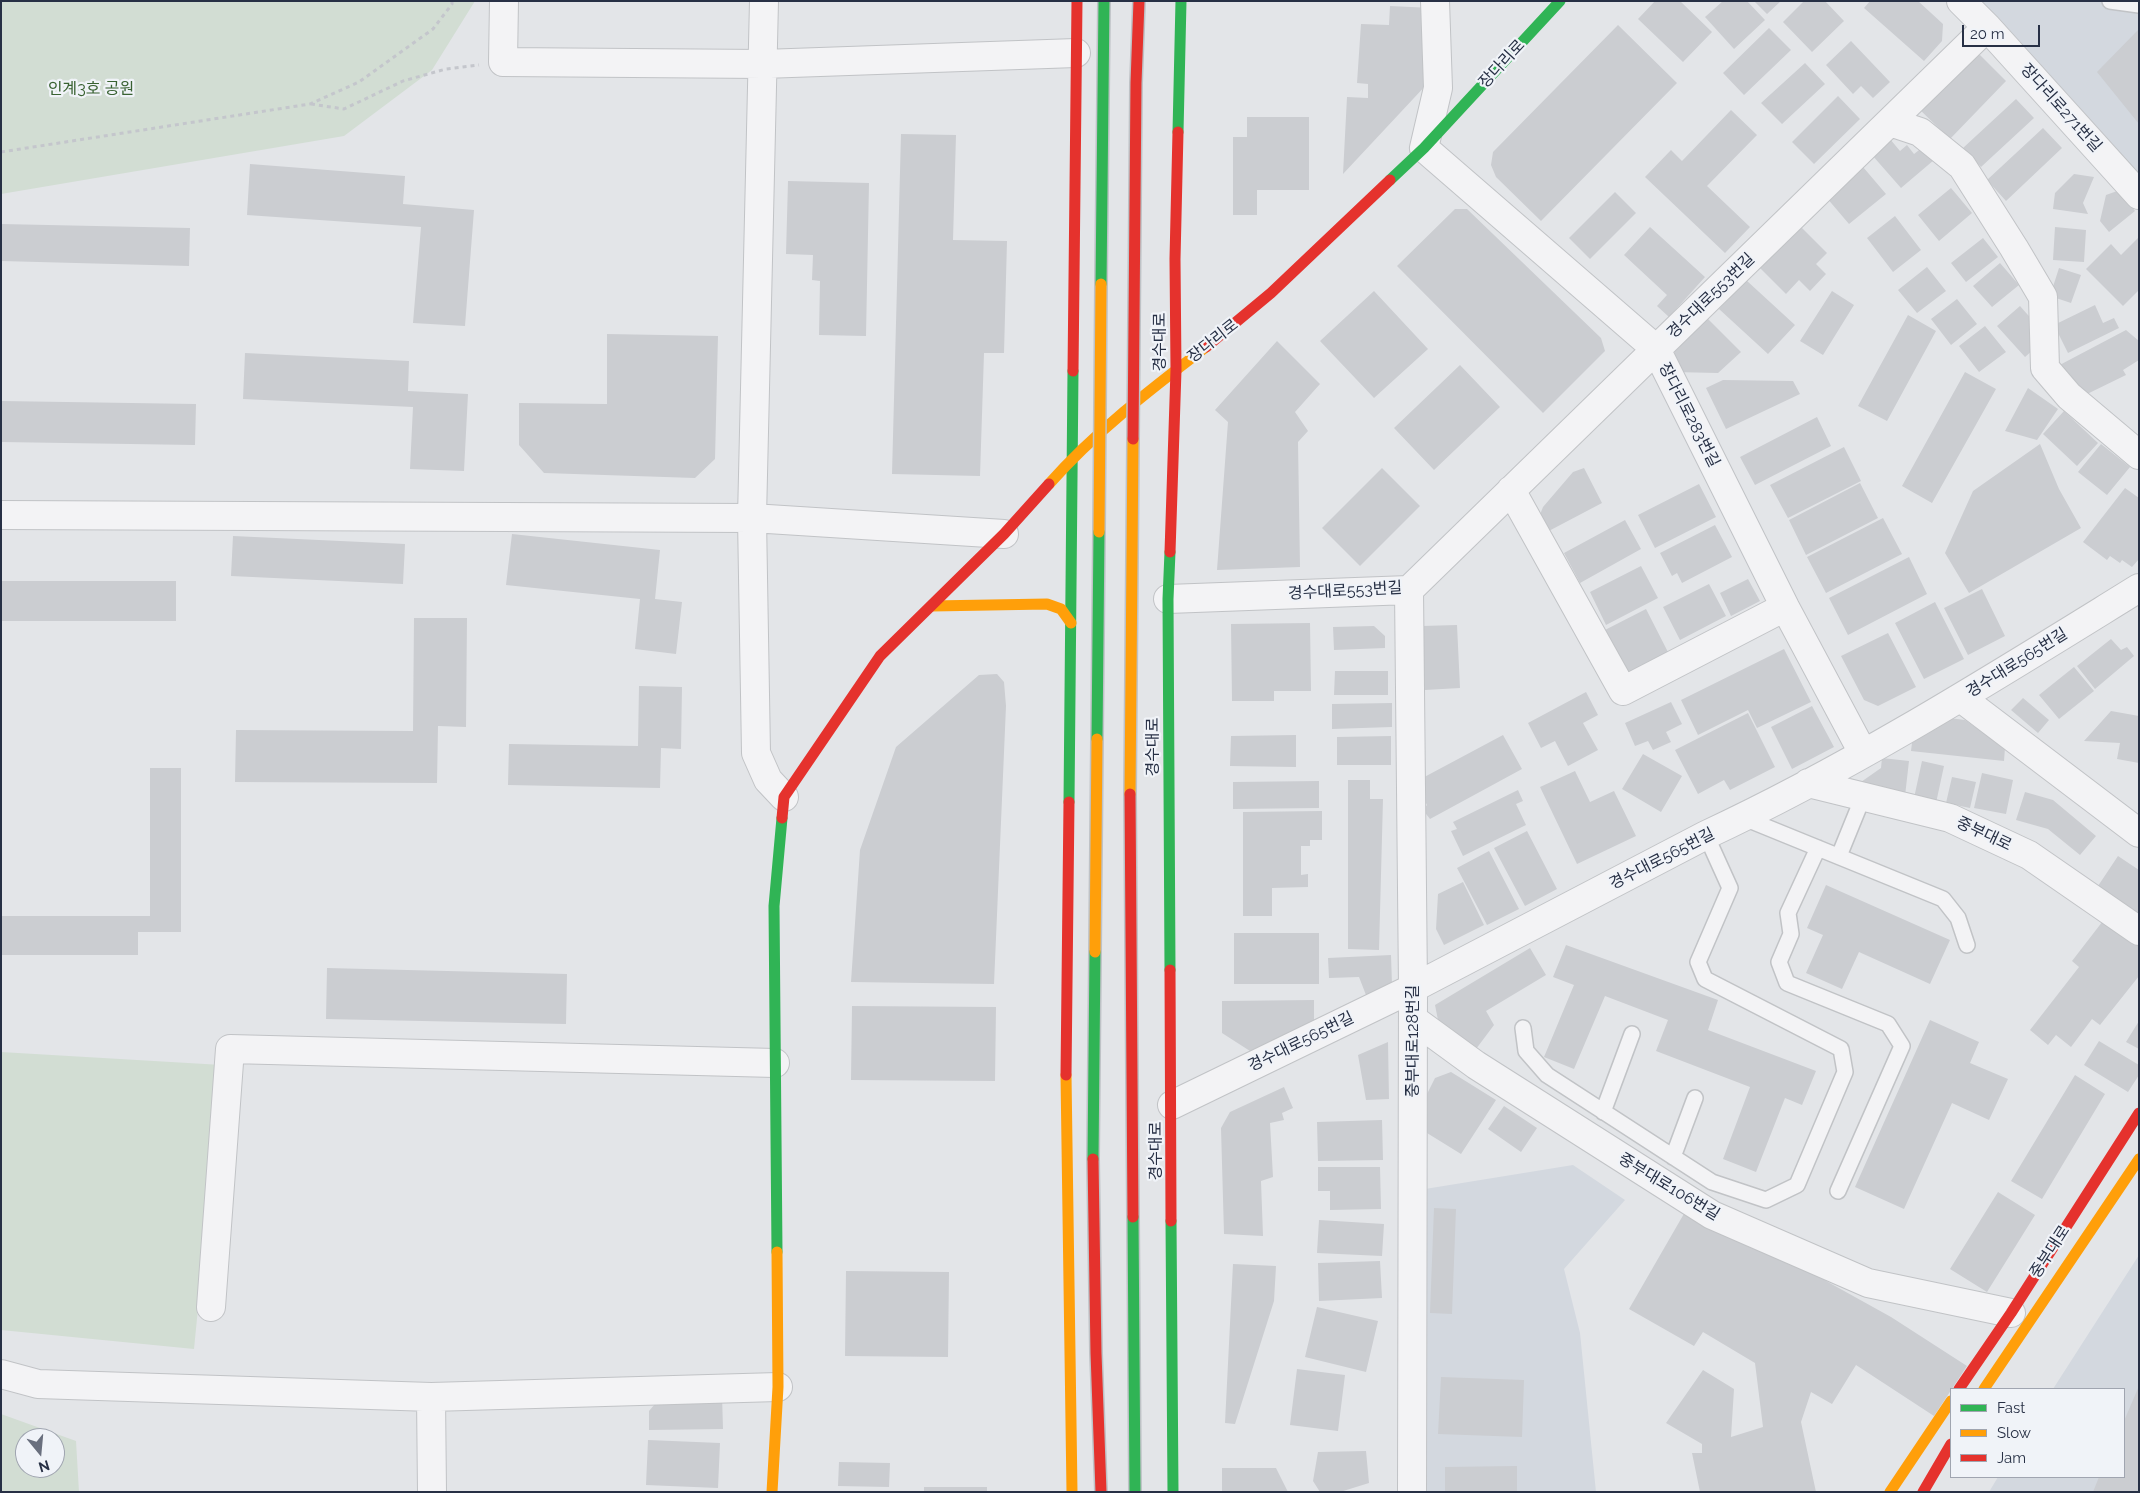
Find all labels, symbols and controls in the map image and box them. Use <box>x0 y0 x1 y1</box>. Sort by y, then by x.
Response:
scale bar <box>1965 15 2042 47</box>
text: 20 m <box>1970 25 2005 43</box>
street label: 장다리로 <box>1475 36 1529 92</box>
street label: 장다리로271번길 <box>2016 60 2106 156</box>
park label: 인계3호 공원 <box>48 79 134 99</box>
street label: 경수대로553번길 <box>1663 249 1759 343</box>
street label: 경수대로 <box>1150 313 1170 371</box>
street label: 장다리로 <box>1184 315 1242 367</box>
street label: 장다리로283번길 <box>1654 360 1724 470</box>
street label: 경수대로553번길 <box>1287 578 1403 604</box>
street label: 경수대로565번길 <box>1963 624 2071 702</box>
street label: 경수대로 <box>1143 718 1163 776</box>
street label: 중부대로 <box>1953 813 2015 855</box>
street label: 경수대로565번길 <box>1606 824 1718 894</box>
street label: 중부대로128번길 <box>1403 985 1423 1097</box>
street label: 경수대로565번길 <box>1245 1008 1357 1076</box>
street label: 경수대로 <box>1146 1122 1166 1180</box>
street label: 중부대로106번길 <box>1615 1149 1723 1225</box>
street label: 중부대로 <box>2026 1222 2074 1282</box>
legend <box>1950 1388 2125 1478</box>
text: Fast <box>1997 1399 2025 1417</box>
text: Slow <box>1997 1424 2031 1442</box>
north arrow <box>15 1428 65 1478</box>
text: Jam <box>1997 1449 2026 1467</box>
text: N <box>37 1457 52 1476</box>

